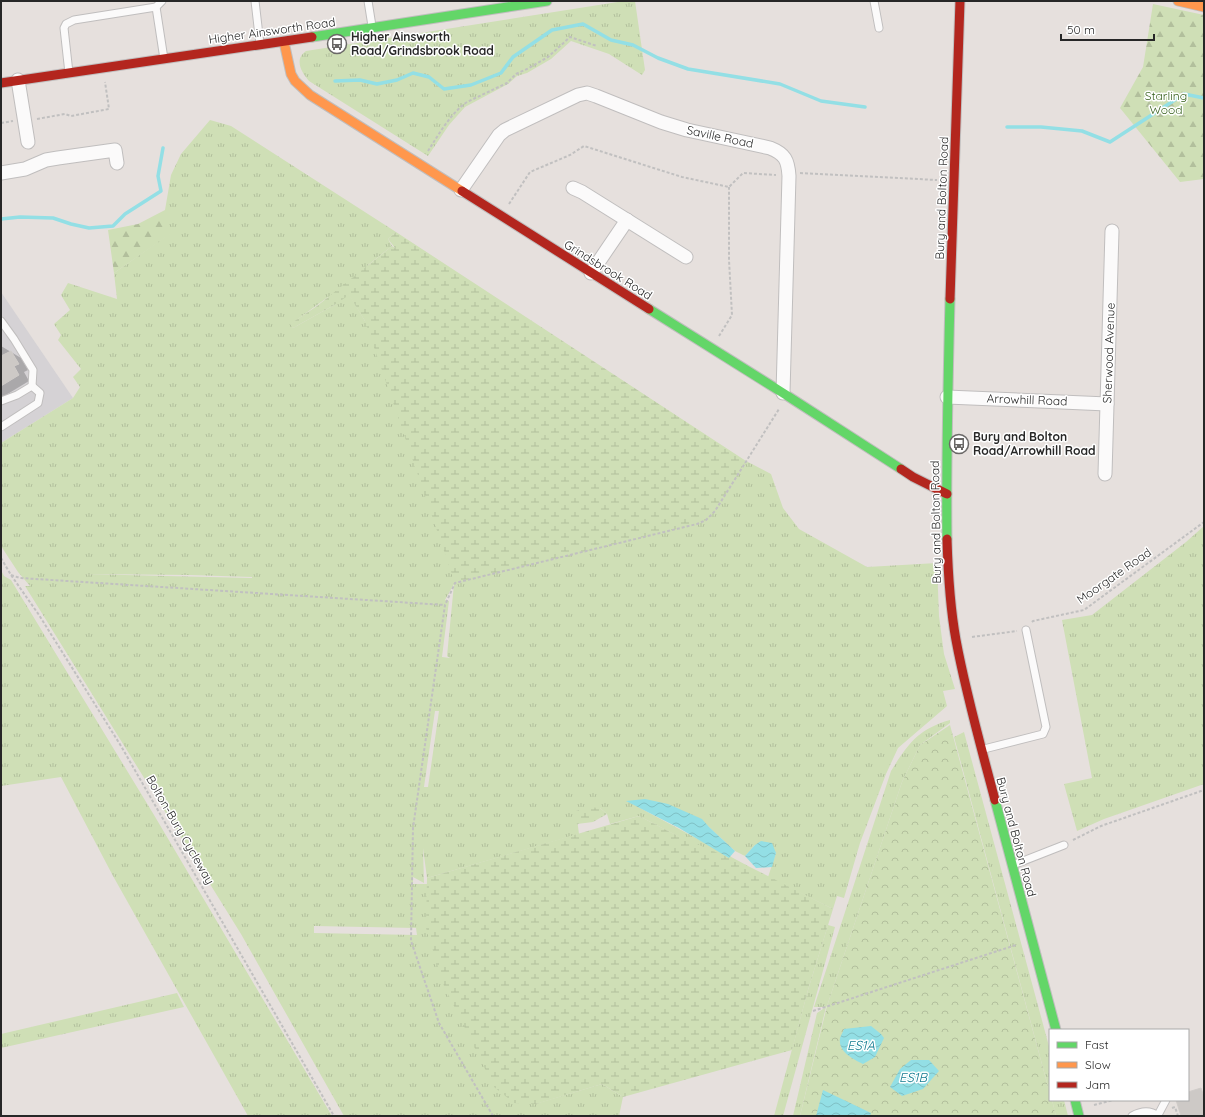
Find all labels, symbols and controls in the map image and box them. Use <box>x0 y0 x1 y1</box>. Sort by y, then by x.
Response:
street label: Higher Ainsworth Road <box>208 14 336 47</box>
scale bar <box>1061 16 1154 42</box>
text: 50 m <box>1067 22 1095 37</box>
place label: Higher Ainsworth Road/Grindsbrook Road <box>351 29 494 58</box>
bus stop icon: Higher Ainsworth Road/Grindsbrook Road <box>326 33 348 55</box>
park label: Starling Wood <box>1145 88 1187 117</box>
street label: Saville Road <box>685 122 755 151</box>
street label: Bury and Bolton Road <box>932 136 951 260</box>
street label: Grindsbrook Road <box>561 236 655 303</box>
street label: Sherwood Avenue <box>1099 302 1118 404</box>
street label: Arrowhill Road <box>986 391 1068 408</box>
place label: Bury and Bolton Road/Arrowhill Road <box>973 429 1096 458</box>
bus stop icon: Bury and Bolton Road/Arrowhill Road <box>948 433 970 455</box>
street label: Bury and Bolton Road <box>927 460 944 584</box>
street label: Moorgate Road <box>1074 544 1154 607</box>
street label: Bolton-Bury Cycleway <box>143 773 218 887</box>
street label: Bury and Bolton Road <box>993 775 1040 898</box>
legend <box>1049 1029 1189 1101</box>
water label: ES1A <box>847 1037 876 1053</box>
text: Fast <box>1085 1037 1109 1052</box>
text: Slow <box>1085 1057 1111 1072</box>
water label: ES1B <box>899 1069 929 1085</box>
text: Jam <box>1085 1077 1110 1092</box>

